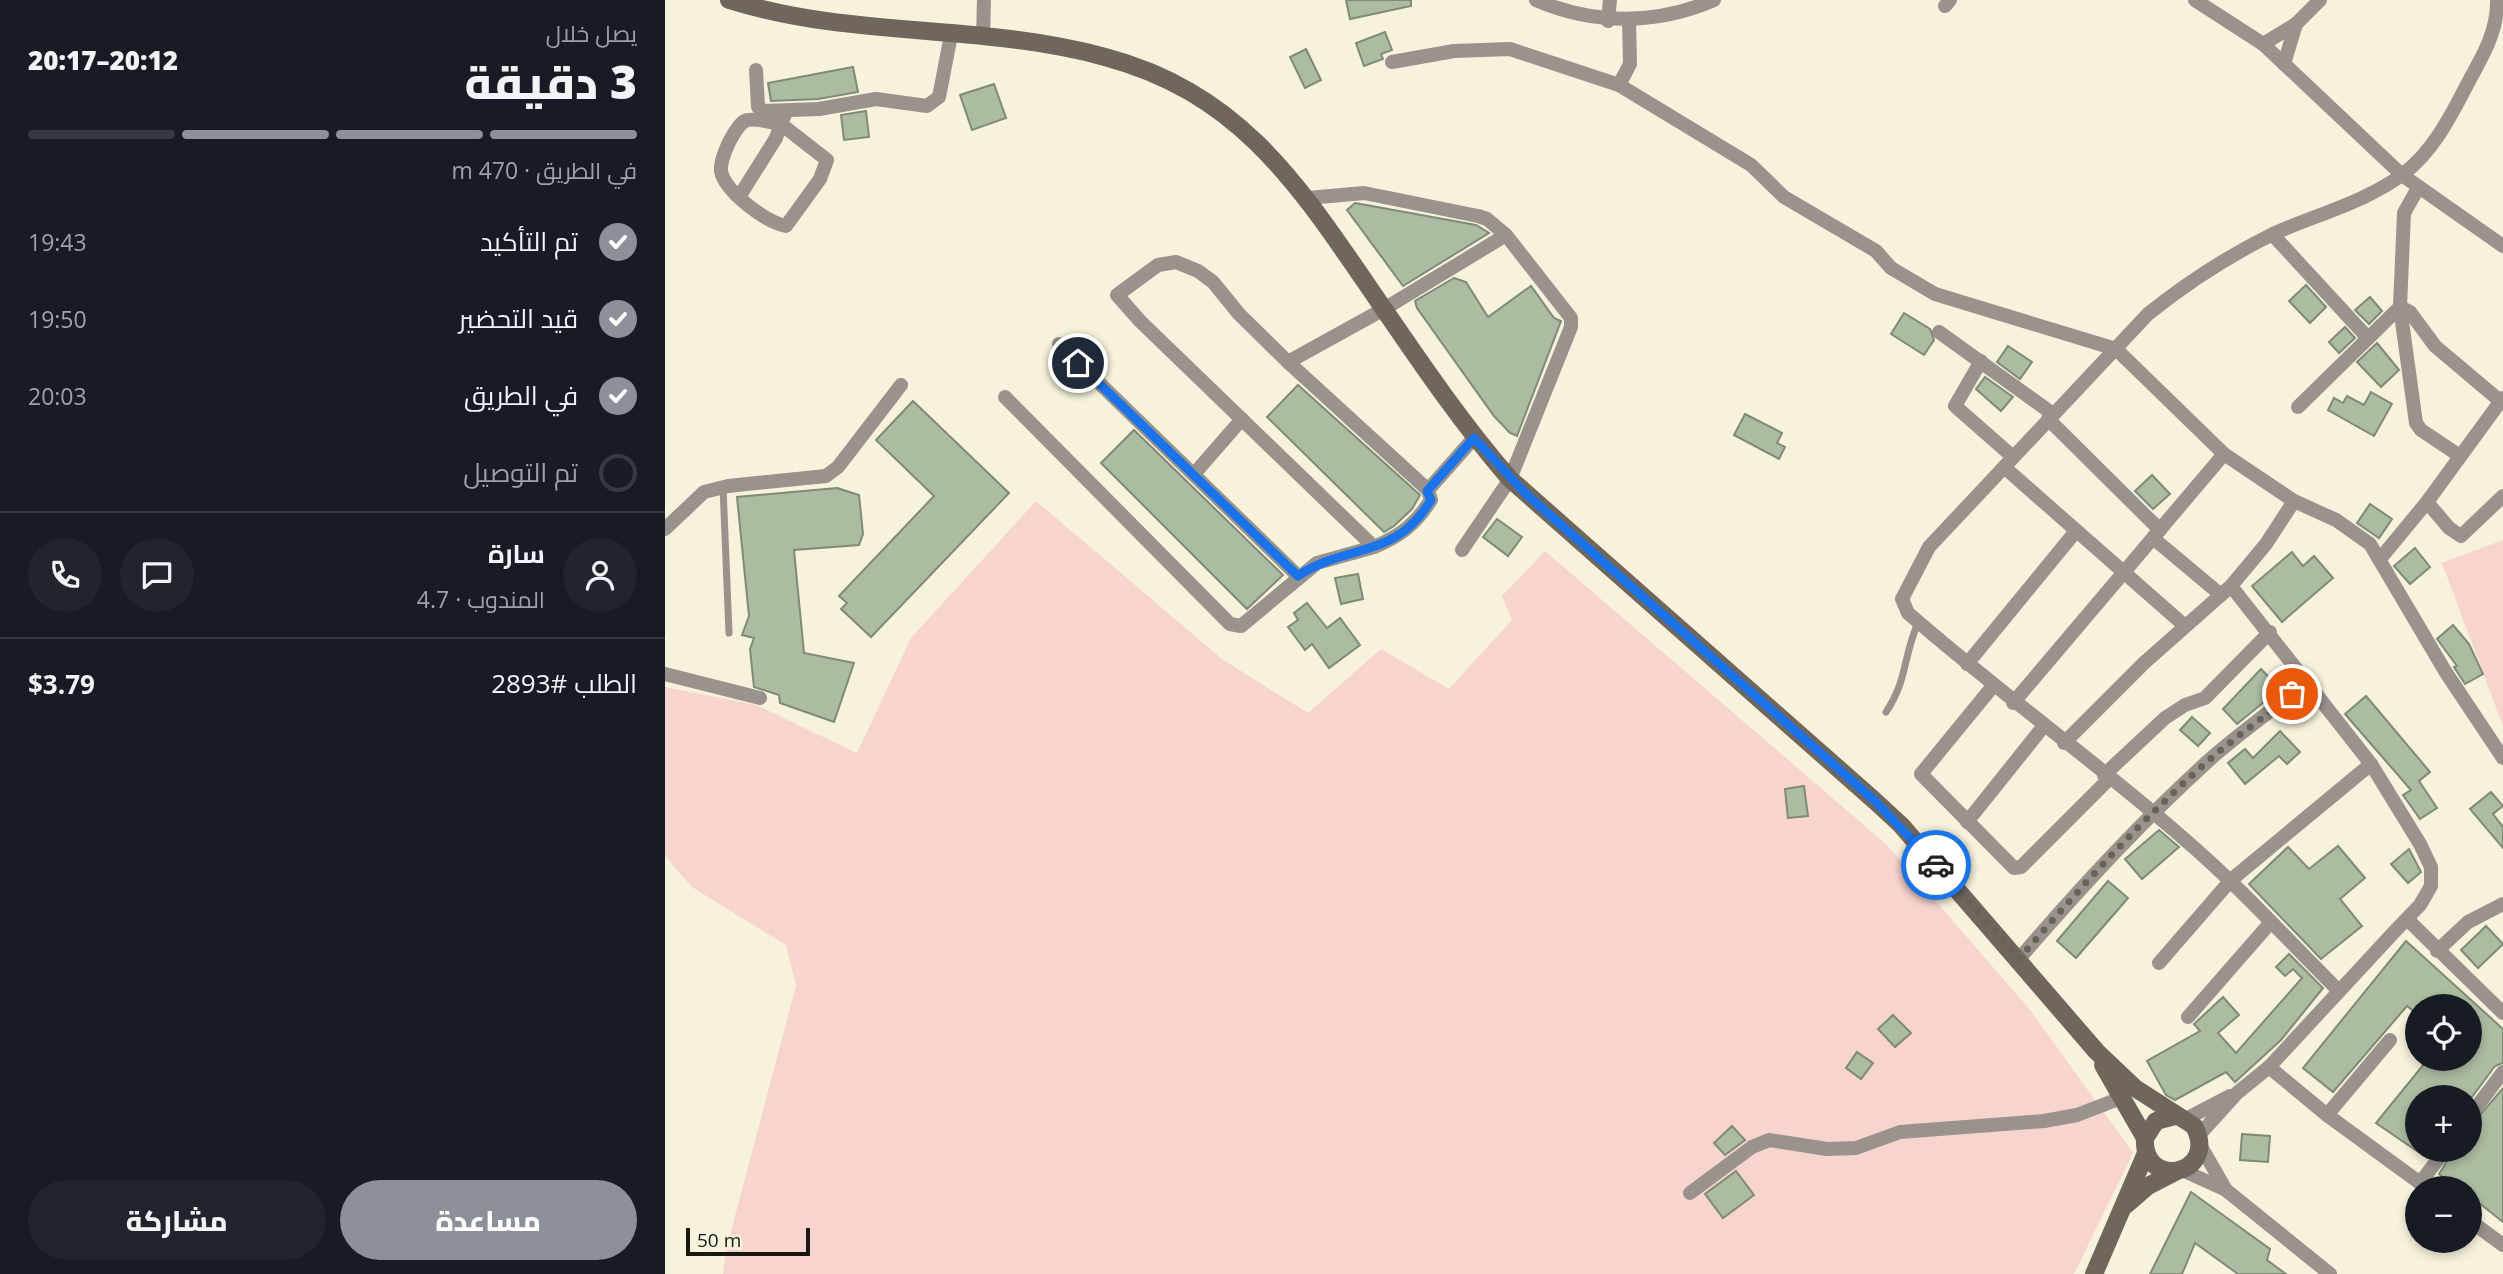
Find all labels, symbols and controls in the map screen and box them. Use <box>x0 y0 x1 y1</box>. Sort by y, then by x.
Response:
text: يصل خلال <box>546 17 637 49</box>
text: 20:12–20:17 <box>28 42 178 78</box>
text: 3 دقيقة <box>465 50 637 112</box>
text: في الطريق · 470 m <box>451 154 637 186</box>
text: تم التأكيد <box>480 223 578 259</box>
icon: check <box>599 223 637 261</box>
text: 19:43 <box>28 226 87 258</box>
text: قيد التحضير <box>459 300 578 336</box>
icon: check <box>599 300 637 338</box>
text: 19:50 <box>28 303 87 335</box>
pin <box>1048 333 1108 393</box>
icon: home <box>1059 344 1097 382</box>
text: في الطريق <box>464 377 578 413</box>
icon: check <box>599 377 637 415</box>
text: 20:03 <box>28 380 87 412</box>
text: تم التوصيل <box>463 454 578 490</box>
text: سارة <box>488 535 545 571</box>
button: phone <box>28 538 102 612</box>
button: chat <box>120 538 194 612</box>
button: person <box>563 538 637 612</box>
text: المندوب · 4.7 <box>417 583 545 615</box>
pin <box>2262 664 2322 724</box>
text: الطلب #2893 <box>491 665 637 701</box>
text: $3.79 <box>28 666 95 702</box>
icon: bag <box>2273 675 2311 713</box>
courier <box>1901 830 1971 900</box>
icon: car <box>1917 846 1955 884</box>
map controls <box>2405 994 2482 1253</box>
button: locate <box>2405 994 2482 1071</box>
button: + <box>2405 1085 2482 1162</box>
button: − <box>2405 1176 2482 1253</box>
button: مشاركة <box>28 1180 326 1260</box>
button: مساعدة <box>340 1180 637 1260</box>
scale bar <box>686 1225 810 1257</box>
text: 50 m <box>697 1227 741 1253</box>

